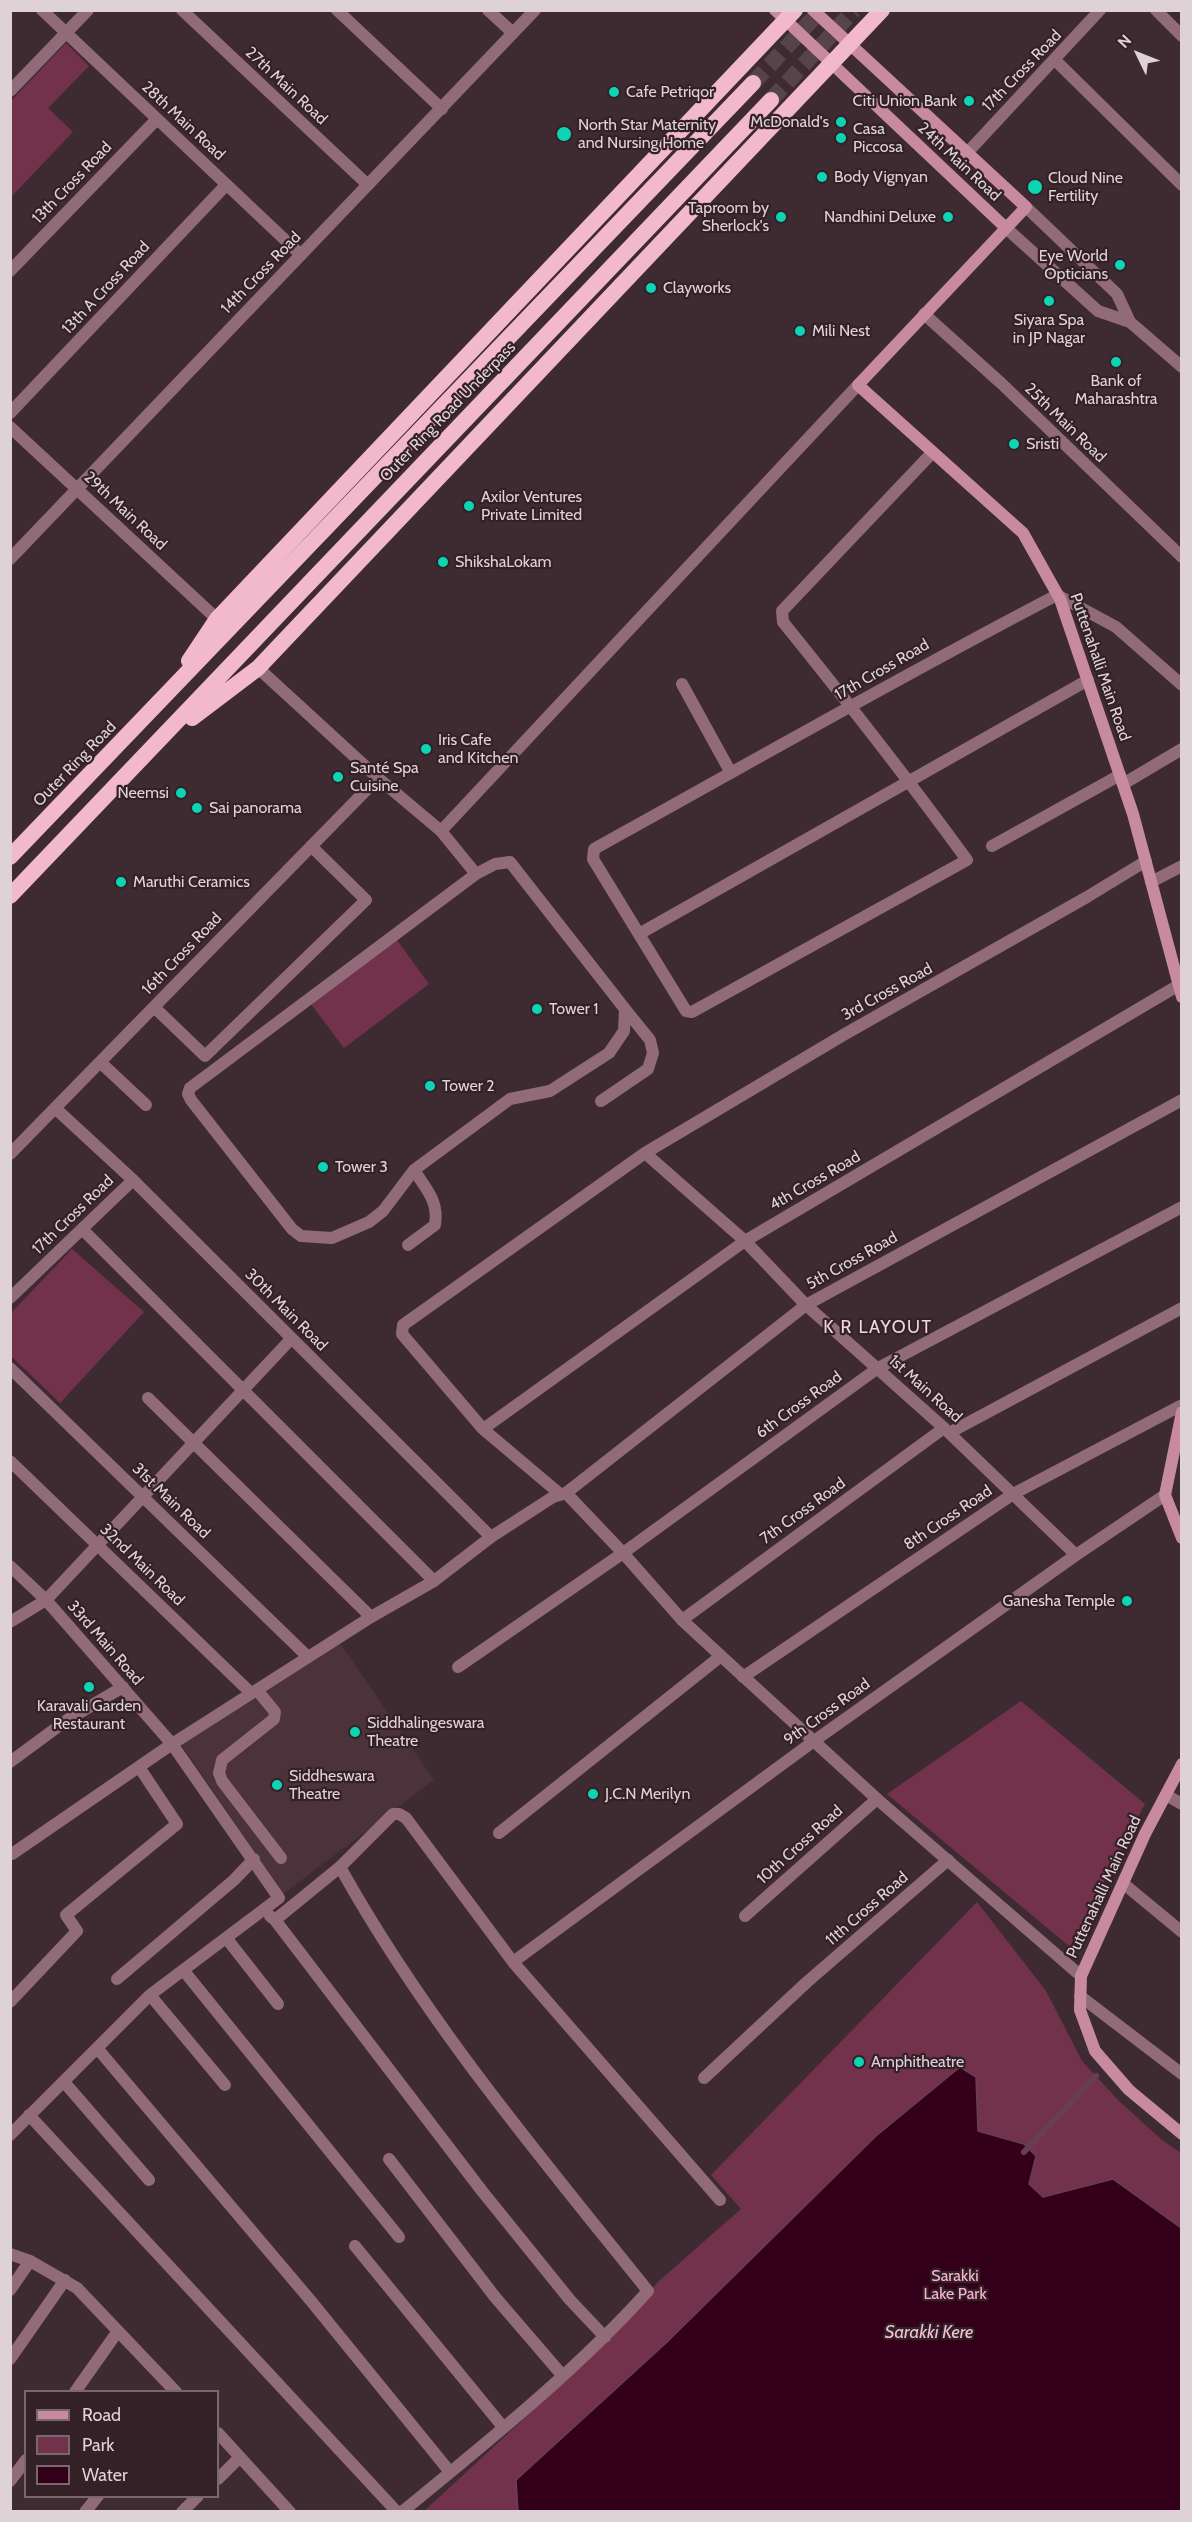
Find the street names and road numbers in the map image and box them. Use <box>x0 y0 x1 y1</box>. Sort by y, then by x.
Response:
street label: 17th Cross Road <box>978 26 1066 116</box>
street label: 27th Main Road <box>241 43 331 129</box>
street label: 28th Main Road <box>137 78 229 164</box>
street label: 24th Main Road <box>914 119 1004 205</box>
street label: 13th Cross Road <box>28 138 116 228</box>
street label: 14th Cross Road <box>217 228 305 318</box>
street label: 13th A Cross Road <box>58 238 154 338</box>
street label: Outer Ring Road Underpass <box>376 338 520 486</box>
street label: 25th Main Road <box>1020 379 1110 467</box>
street label: 29th Main Road <box>80 468 170 554</box>
street label: Puttenahalli Main Road <box>1066 591 1134 743</box>
street label: 17th Cross Road <box>831 635 933 705</box>
street label: Outer Ring Road <box>30 717 120 811</box>
street label: 16th Cross Road <box>138 909 226 999</box>
street label: 3rd Cross Road <box>838 959 936 1025</box>
street label: 4th Cross Road <box>766 1147 864 1215</box>
street label: 17th Cross Road <box>28 1171 118 1259</box>
street label: 5th Cross Road <box>803 1228 901 1294</box>
street label: 30th Main Road <box>241 1265 331 1355</box>
street label: 1st Main Road <box>884 1351 966 1427</box>
street label: 6th Cross Road <box>752 1367 846 1443</box>
street label: 31st Main Road <box>128 1459 214 1543</box>
street label: 7th Cross Road <box>757 1474 849 1548</box>
street label: 8th Cross Road <box>900 1481 996 1555</box>
street label: 32nd Main Road <box>96 1520 188 1610</box>
street label: 33rd Main Road <box>63 1597 147 1689</box>
street label: 9th Cross Road <box>780 1674 874 1750</box>
street label: 10th Cross Road <box>753 1801 847 1889</box>
street label: Puttenahalli Main Road <box>1063 1813 1145 1961</box>
street label: 11th Cross Road <box>822 1868 912 1950</box>

